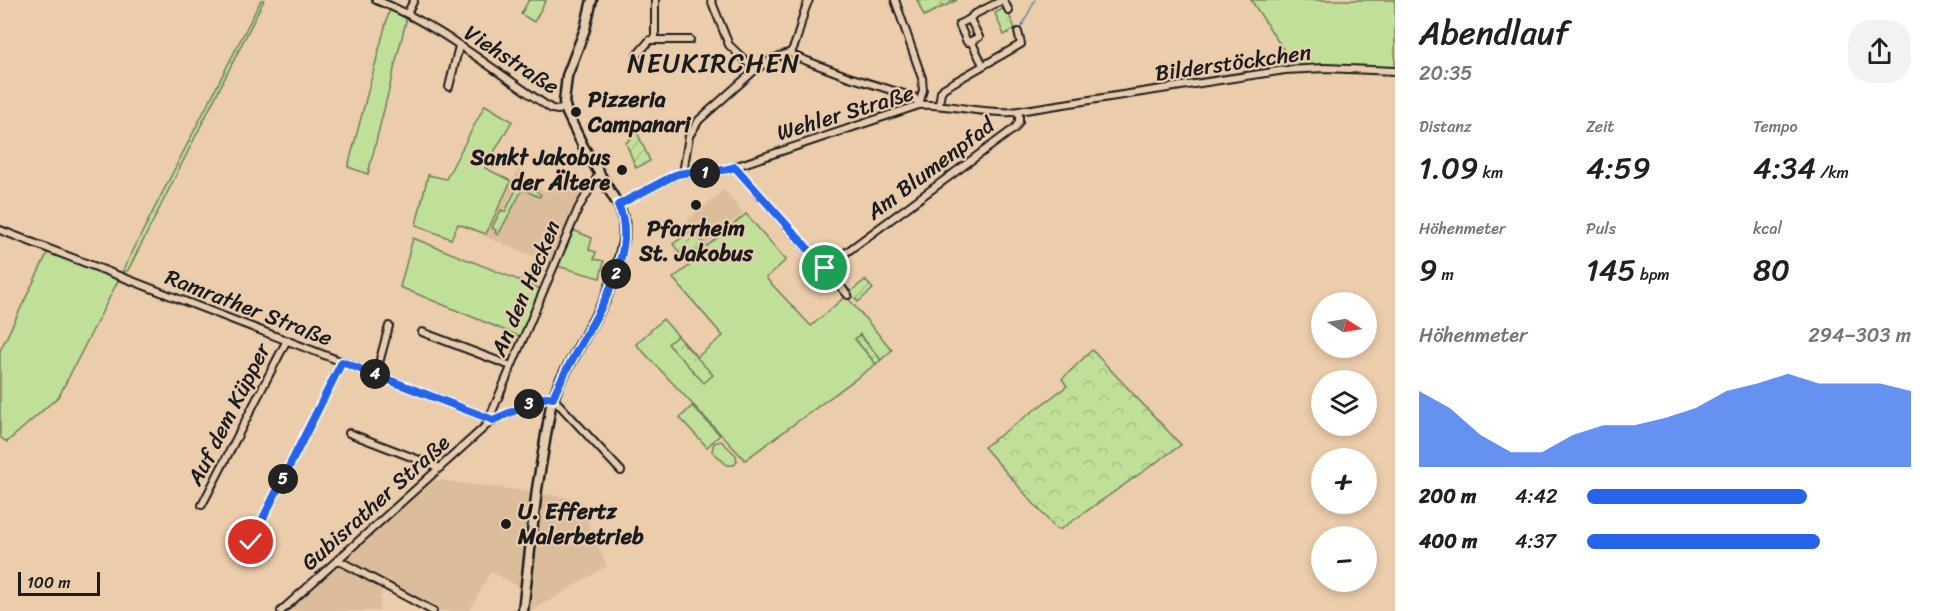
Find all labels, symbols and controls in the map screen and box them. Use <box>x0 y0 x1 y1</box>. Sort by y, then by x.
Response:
text: Abendlauf <box>1419 4 1569 62</box>
street label: Viehstraße <box>456 14 567 105</box>
button: share <box>1848 20 1911 83</box>
street label: Bilderstöckchen <box>1152 32 1314 93</box>
district label: NEUKIRCHEN <box>627 40 801 86</box>
text: 20:35 <box>1419 56 1472 91</box>
street label: Wehler Straße <box>771 73 919 152</box>
place label: Pizzeria Campanari <box>587 80 692 144</box>
marker: Pizzeria Campanari <box>569 105 583 119</box>
street label: Am Blumenpfad <box>857 106 1004 231</box>
text: Distanz <box>1419 112 1472 141</box>
text: Zeit <box>1586 112 1614 141</box>
text: Tempo <box>1753 112 1798 141</box>
place label: Sankt Jakobus der Ältere <box>470 138 611 202</box>
text: 1.09 <box>1419 141 1478 195</box>
text: 4:59 <box>1586 141 1651 195</box>
text: 4:34 <box>1753 141 1816 195</box>
pin: 1 <box>690 158 720 188</box>
text: 1 <box>702 158 708 187</box>
text: km <box>1478 158 1503 187</box>
text: /km <box>1816 158 1849 187</box>
marker: Sankt Jakobus der Ältere <box>615 163 629 177</box>
marker: Pfarrheim St. Jakobus <box>689 198 703 212</box>
place label: Pfarrheim St. Jakobus <box>638 209 754 273</box>
street label: An den Hecken <box>479 214 572 363</box>
text: Höhenmeter <box>1419 214 1505 243</box>
text: Puls <box>1586 214 1616 243</box>
text: kcal <box>1753 214 1782 243</box>
pin <box>799 242 850 293</box>
text: 9 <box>1419 243 1437 297</box>
text: 145 <box>1586 243 1636 297</box>
text: 80 <box>1753 243 1790 297</box>
icon: arrive <box>808 251 841 284</box>
street label: Ramrather Straße <box>160 258 338 357</box>
pin: 2 <box>601 259 631 289</box>
text: 2 <box>611 259 621 288</box>
text: m <box>1437 260 1454 289</box>
text: bpm <box>1636 260 1670 289</box>
north arrow <box>1311 292 1377 358</box>
map controls <box>1311 292 1377 592</box>
text: Höhenmeter <box>1419 318 1527 353</box>
text: 294–303 m <box>1808 318 1911 353</box>
street label: Auf dem Küpper <box>175 335 282 493</box>
pin: 4 <box>360 359 390 389</box>
text: 4 <box>370 359 380 388</box>
button: layers <box>1311 370 1377 436</box>
pin: 3 <box>514 389 544 419</box>
text: 3 <box>525 389 533 418</box>
street label: Gubisrather Straße <box>292 424 459 581</box>
button: + <box>1311 448 1377 514</box>
pin: 5 <box>268 464 298 494</box>
text: 5 <box>278 464 288 493</box>
text: 200 m <box>1419 479 1476 514</box>
text: 4:42 <box>1515 479 1558 514</box>
place label: U. Effertz Malerbetrieb <box>517 492 644 556</box>
pin <box>225 516 276 567</box>
marker: U. Effertz Malerbetrieb <box>499 517 513 531</box>
text: 400 m <box>1419 524 1477 559</box>
text: 4:37 <box>1515 524 1556 559</box>
icon: check <box>234 525 267 558</box>
button: − <box>1311 526 1377 592</box>
text: 100 m <box>27 568 71 597</box>
scale bar <box>18 569 100 596</box>

